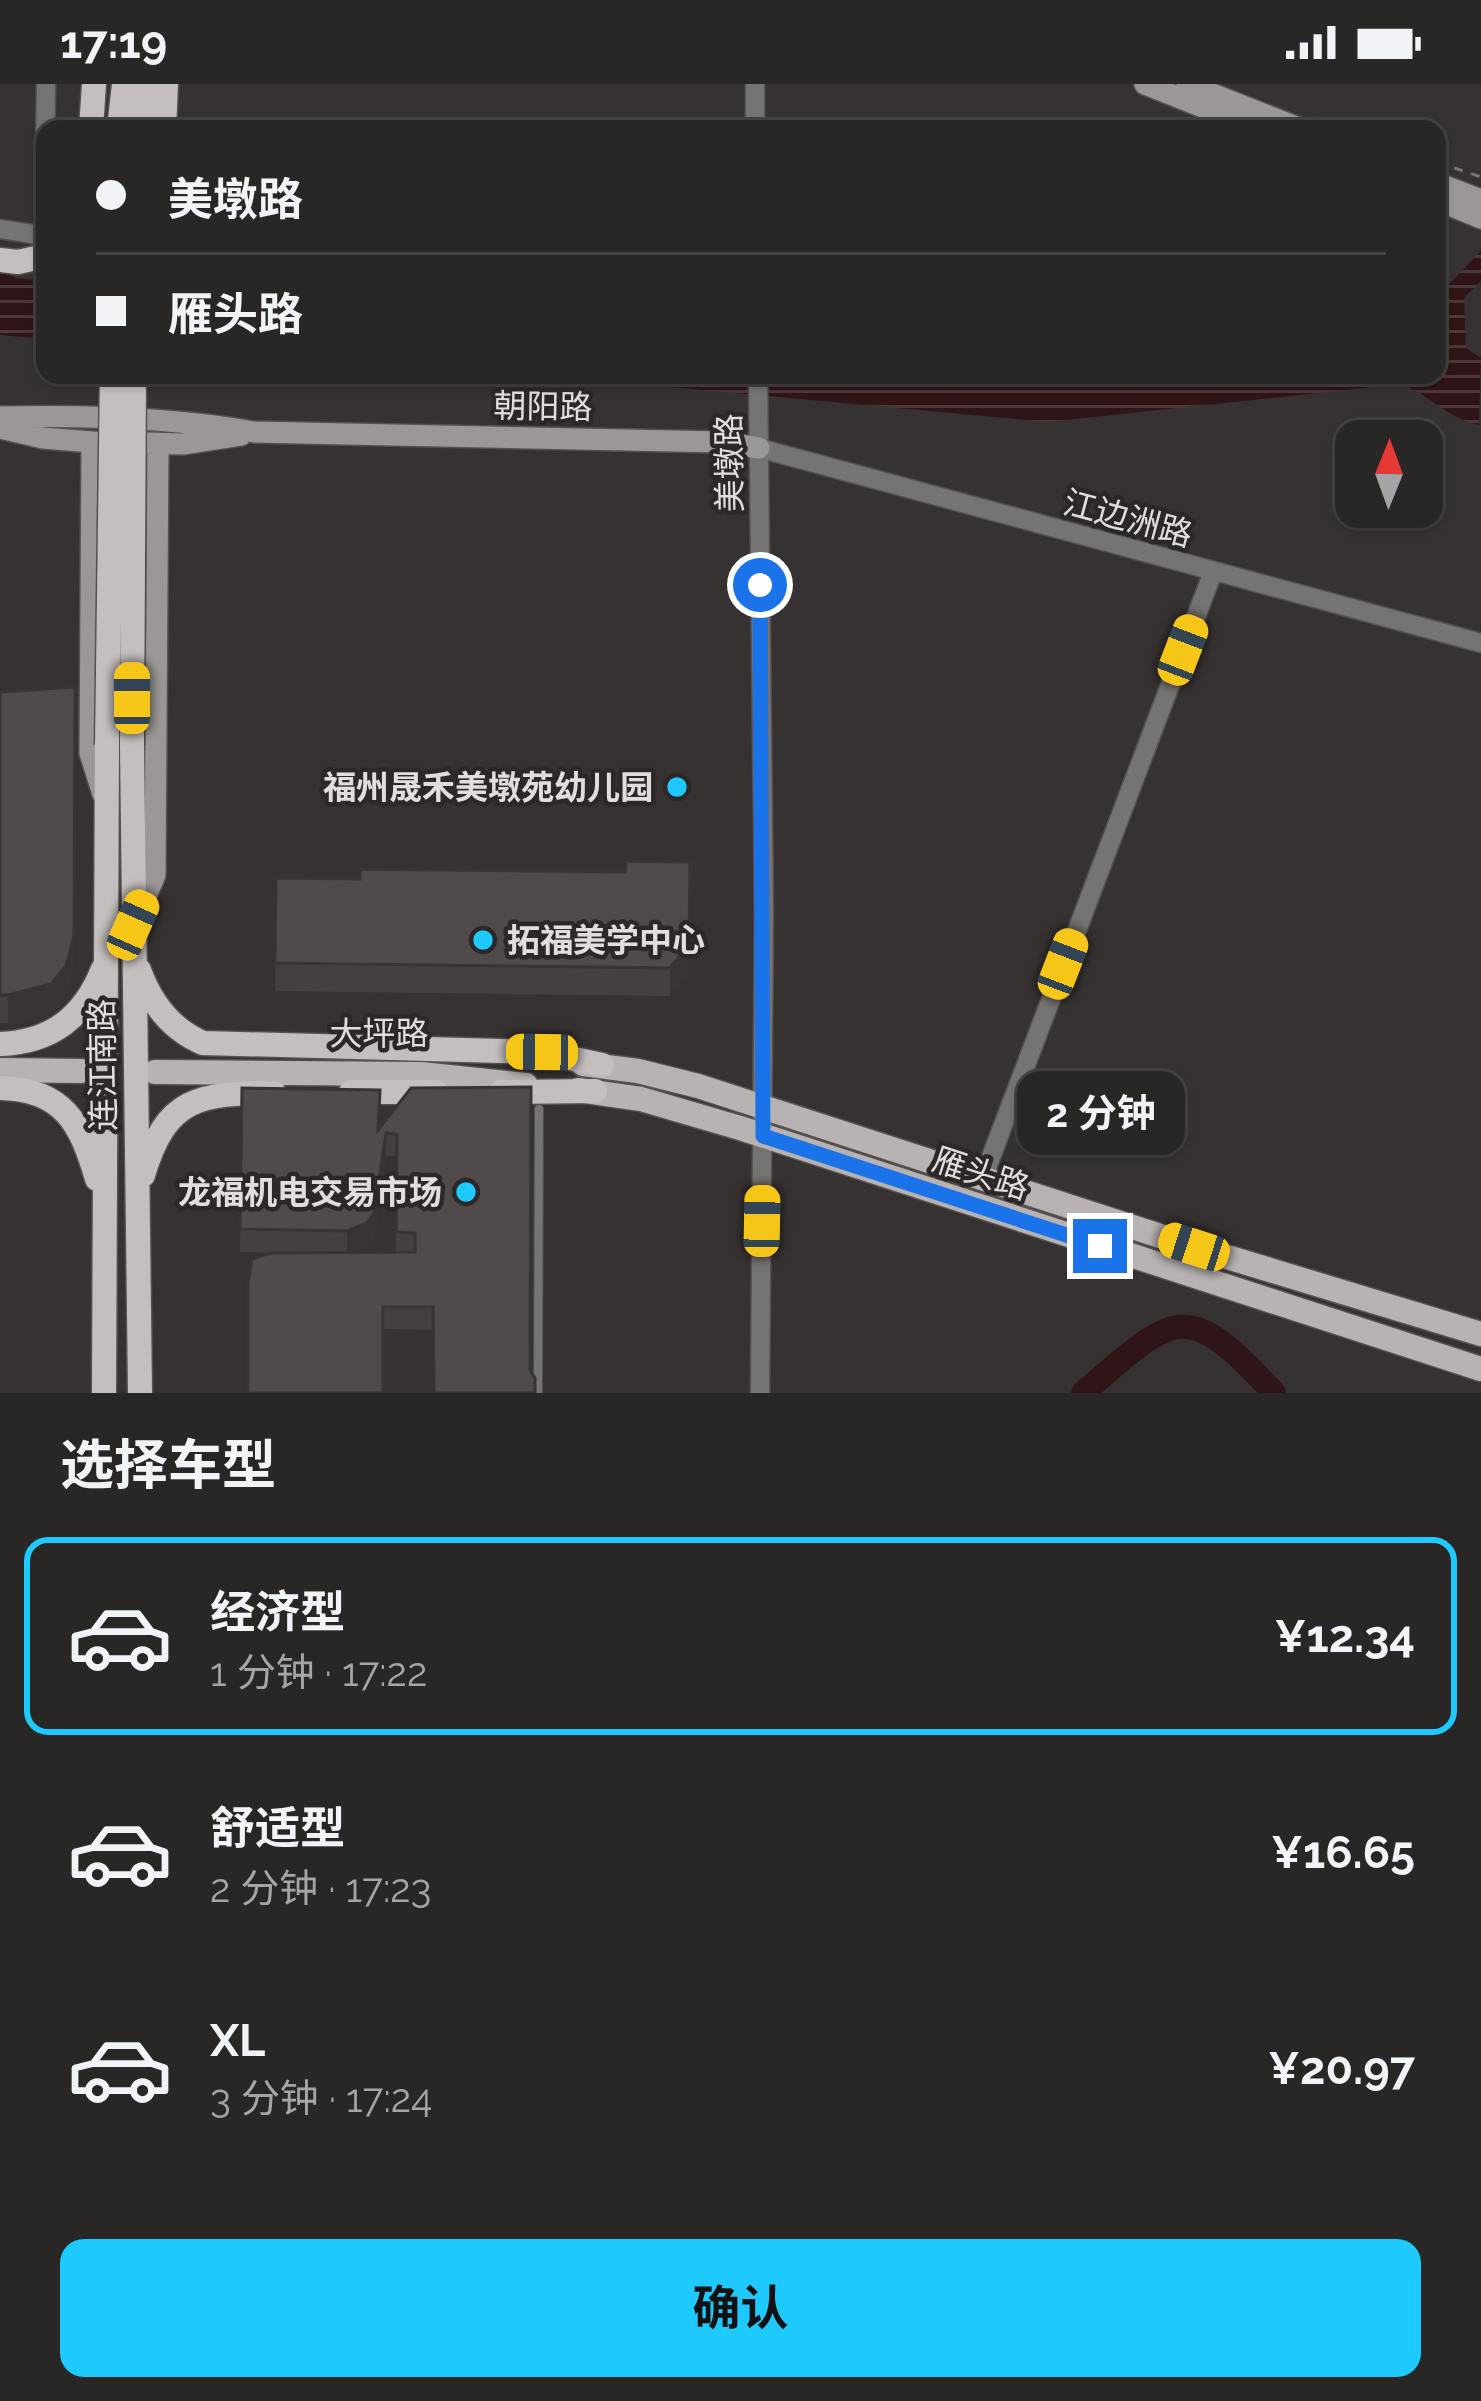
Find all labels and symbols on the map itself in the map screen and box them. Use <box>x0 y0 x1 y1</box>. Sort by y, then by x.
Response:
street label: 朝阳路 <box>493 386 593 427</box>
street label: 美墩路 <box>709 413 750 513</box>
north arrow <box>1335 420 1443 528</box>
street label: 江边洲路 <box>1059 483 1197 554</box>
route start <box>733 558 787 612</box>
car <box>1153 610 1213 690</box>
car <box>114 662 150 734</box>
place label: 福州晟禾美墩苑幼儿园 <box>323 768 653 807</box>
marker: 福州晟禾美墩苑幼儿园 <box>664 774 690 800</box>
car <box>102 885 164 965</box>
place label: 拓福美学中心 <box>507 921 705 960</box>
car <box>1033 924 1093 1004</box>
marker: 拓福美学中心 <box>470 927 496 953</box>
street label: 连江南路 <box>82 999 123 1131</box>
street label: 大坪路 <box>330 1014 429 1053</box>
car <box>506 1033 578 1071</box>
callout: 2 分钟 <box>1016 1072 1184 1156</box>
street label: 雁头路 <box>928 1140 1034 1207</box>
place label: 龙福机电交易市场 <box>178 1173 442 1212</box>
marker: 龙福机电交易市场 <box>453 1179 479 1205</box>
car <box>743 1185 781 1257</box>
route end <box>1073 1219 1127 1273</box>
car <box>1154 1219 1234 1275</box>

